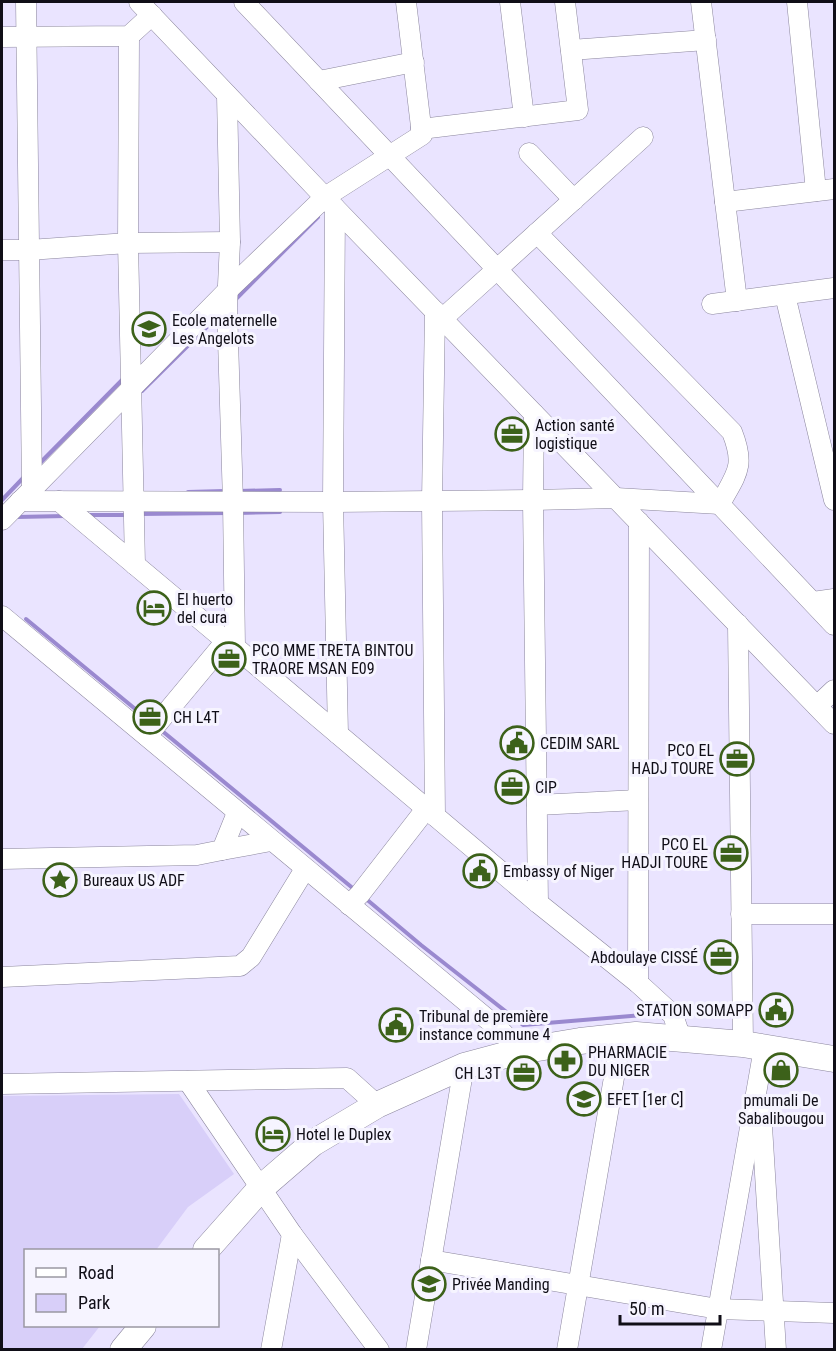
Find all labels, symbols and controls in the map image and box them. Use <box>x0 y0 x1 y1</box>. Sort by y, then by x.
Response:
school or university icon: Ecole maternelle Les Angelots <box>131 311 167 347</box>
place label: Ecole maternelle Les Angelots <box>172 311 277 348</box>
office icon: Action santé logistique <box>494 416 530 452</box>
place label: Action santé logistique <box>535 416 614 453</box>
hotel icon: El huerto del cura <box>136 590 172 626</box>
place label: El huerto del cura <box>177 590 233 627</box>
office icon: PCO MME TRETA BINTOU TRAORE MSAN E09 <box>211 641 247 677</box>
place label: PCO MME TRETA BINTOU TRAORE MSAN E09 <box>252 641 413 678</box>
office icon: CH L4T <box>132 699 168 735</box>
place label: CH L4T <box>173 708 220 727</box>
public building icon: CEDIM SARL <box>499 725 535 761</box>
place label: CEDIM SARL <box>540 734 620 753</box>
place label: PCO EL HADJ TOURE <box>631 741 714 778</box>
office icon: PCO EL HADJ TOURE <box>719 741 755 777</box>
office icon: CIP <box>494 769 530 805</box>
place label: CIP <box>535 778 557 797</box>
place label: PCO EL HADJI TOURE <box>621 835 708 872</box>
office icon: PCO EL HADJI TOURE <box>713 835 749 871</box>
public building icon: Embassy of Niger <box>462 853 498 889</box>
place icon: Bureaux US ADF <box>42 862 78 898</box>
place label: Embassy of Niger <box>503 862 614 881</box>
place label: Bureaux US ADF <box>83 871 185 890</box>
office icon: Abdoulaye CISSÉ <box>703 939 739 975</box>
place label: Abdoulaye CISSÉ <box>591 948 698 967</box>
public building icon: STATION SOMAPP <box>758 992 794 1028</box>
place label: STATION SOMAPP <box>636 1001 753 1020</box>
public building icon: Tribunal de première instance commune 4 <box>378 1007 414 1043</box>
place label: Tribunal de première instance commune 4 <box>419 1007 551 1044</box>
pharmacy icon: PHARMACIE DU NIGER <box>547 1043 583 1079</box>
place label: PHARMACIE DU NIGER <box>588 1043 667 1080</box>
shop icon: pmumali De Sabalibougou <box>763 1052 799 1088</box>
office icon: CH L3T <box>506 1055 542 1091</box>
place label: CH L3T <box>455 1064 501 1083</box>
school or university icon: EFET [1er C] <box>566 1081 602 1117</box>
place label: EFET [1er C] <box>607 1090 683 1109</box>
place label: pmumali De Sabalibougou <box>738 1091 824 1128</box>
hotel icon: Hotel le Duplex <box>255 1116 291 1152</box>
place label: Hotel le Duplex <box>296 1125 391 1144</box>
legend <box>24 1249 219 1327</box>
text: Road <box>78 1262 114 1283</box>
school or university icon: Privée Manding <box>411 1266 447 1302</box>
place label: Privée Manding <box>452 1275 550 1294</box>
scale bar <box>620 1288 720 1326</box>
text: Park <box>78 1292 110 1313</box>
text: 50 m <box>629 1298 664 1319</box>

